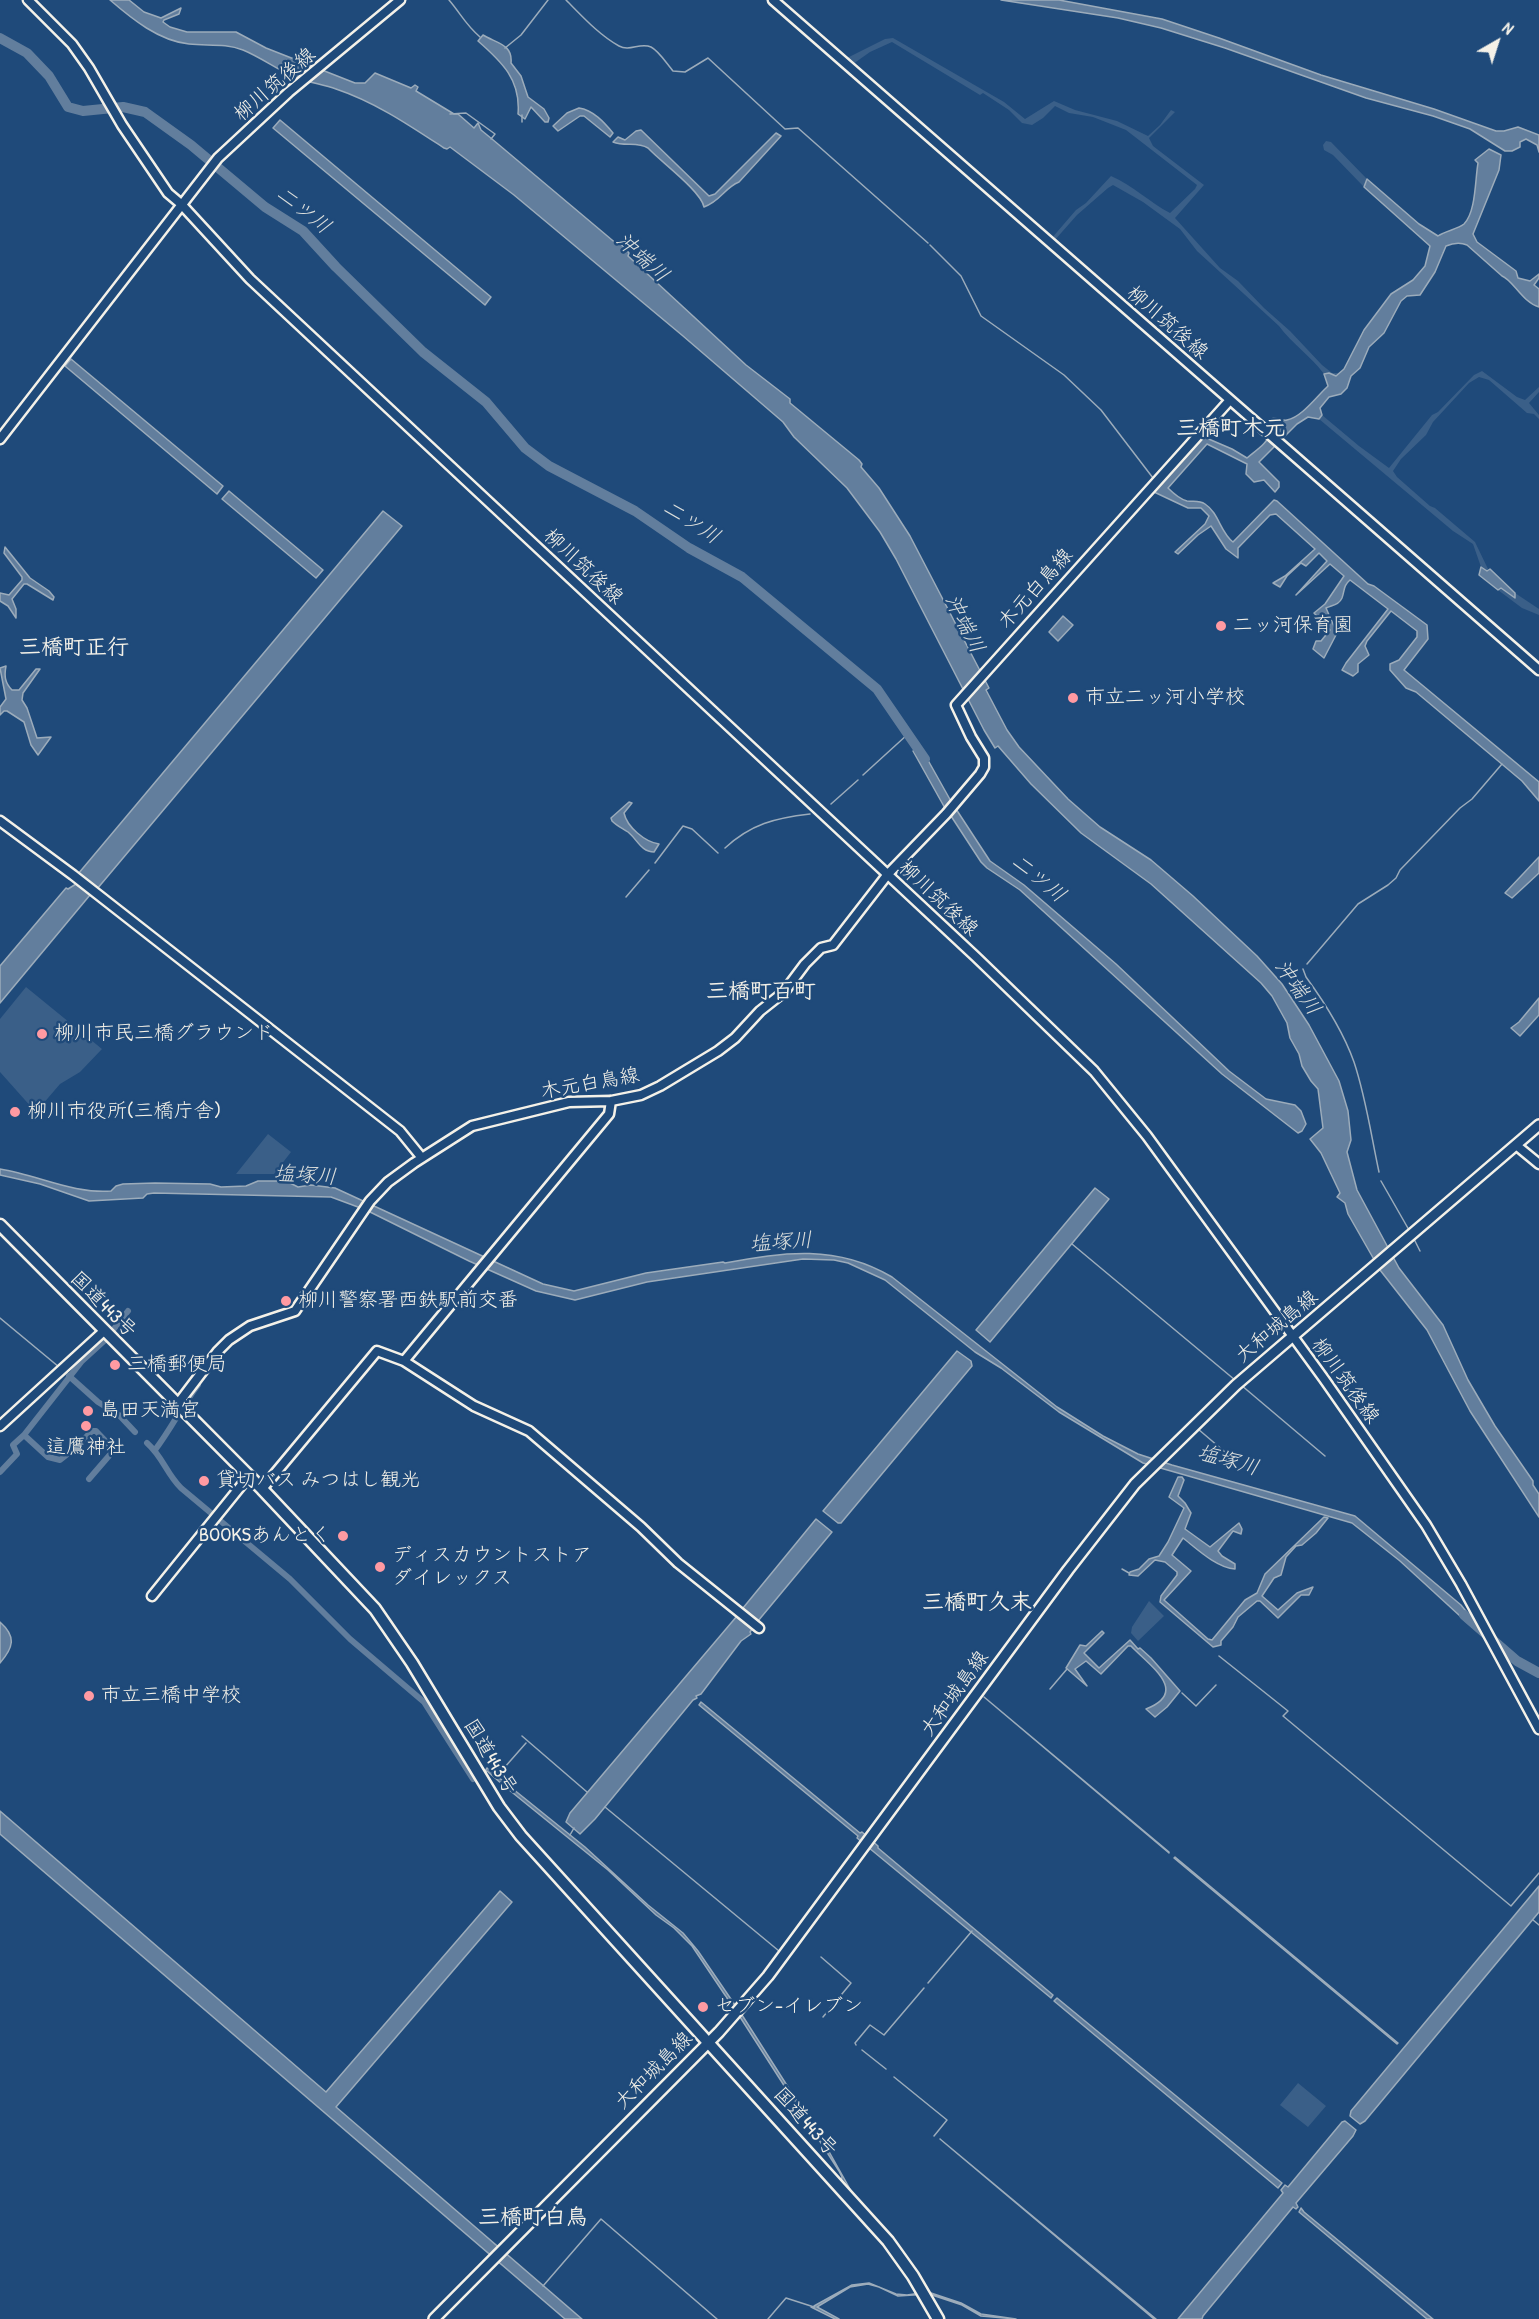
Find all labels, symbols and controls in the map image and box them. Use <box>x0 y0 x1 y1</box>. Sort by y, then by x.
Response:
north arrow <box>1467 12 1527 72</box>
text: N <box>1498 17 1519 39</box>
street label: 柳川筑後線 <box>229 43 321 127</box>
water label: 二ツ川 <box>270 182 336 240</box>
water label: 沖端川 <box>610 228 674 288</box>
street label: 柳川筑後線 <box>1121 281 1213 365</box>
district label: 三橋町木元 <box>1176 416 1286 442</box>
water label: 二ツ川 <box>658 496 724 550</box>
street label: 柳川筑後線 <box>538 524 628 610</box>
street label: 木元白鳥線 <box>994 544 1078 634</box>
water label: 沖端川 <box>938 590 990 658</box>
place label: 二ッ河保育園 <box>1233 614 1353 638</box>
marker: 二ッ河保育園 <box>1214 619 1228 633</box>
district label: 三橋町正行 <box>19 635 129 661</box>
place label: 市立二ッ河小学校 <box>1085 686 1245 710</box>
marker: 市立二ッ河小学校 <box>1066 691 1080 705</box>
water label: 二ツ川 <box>1006 849 1070 909</box>
street label: 柳川筑後線 <box>893 856 983 942</box>
water label: 沖端川 <box>1268 955 1326 1021</box>
district label: 三橋町百町 <box>706 979 816 1005</box>
place label: 柳川市民三橋グラウンド <box>54 1022 274 1046</box>
marker: 柳川市民三橋グラウンド <box>35 1027 49 1041</box>
street label: 木元白鳥線 <box>539 1063 641 1105</box>
place label: 柳川市役所(三橋庁舎) <box>27 1100 221 1124</box>
marker: 柳川市役所(三橋庁舎) <box>8 1105 22 1119</box>
water label: 塩塚川 <box>273 1161 337 1191</box>
water label: 塩塚川 <box>749 1228 813 1258</box>
street label: 国道443号 <box>65 1267 141 1343</box>
street label: 大和城島線 <box>1231 1286 1323 1368</box>
place label: 柳川警察署西鉄駅前交番 <box>298 1289 518 1313</box>
marker: 柳川警察署西鉄駅前交番 <box>279 1294 293 1308</box>
street label: 柳川筑後線 <box>1306 1333 1384 1429</box>
place label: 三橋郵便局 <box>127 1353 227 1377</box>
marker: 三橋郵便局 <box>108 1358 122 1372</box>
place label: 島田天満宮 <box>100 1399 200 1423</box>
marker: 島田天満宮 <box>81 1404 95 1418</box>
marker: 這鷹神社 <box>79 1419 93 1433</box>
place label: 這鷹神社 <box>46 1436 126 1460</box>
water label: 塩塚川 <box>1194 1440 1262 1482</box>
place label: 貸切バス みつはし観光 <box>216 1469 421 1493</box>
marker: 貸切バス みつはし観光 <box>197 1474 211 1488</box>
place label: BOOKSあんとく <box>199 1524 331 1548</box>
marker: BOOKSあんとく <box>336 1529 350 1543</box>
place label: ディスカウントストア ダイレックス <box>392 1544 592 1591</box>
marker: ディスカウントストア ダイレックス <box>373 1560 387 1574</box>
district label: 三橋町久末 <box>922 1590 1032 1616</box>
street label: 大和城島線 <box>916 1646 994 1742</box>
place label: 市立三橋中学校 <box>101 1684 241 1708</box>
marker: 市立三橋中学校 <box>82 1689 96 1703</box>
street label: 国道443号 <box>458 1715 522 1799</box>
place label: セブン-イレブン <box>715 1995 863 2019</box>
marker: セブン-イレブン <box>696 2000 710 2014</box>
street label: 大和城島線 <box>610 2027 698 2115</box>
street label: 国道443号 <box>768 2083 842 2161</box>
district label: 三橋町白鳥 <box>478 2205 588 2231</box>

